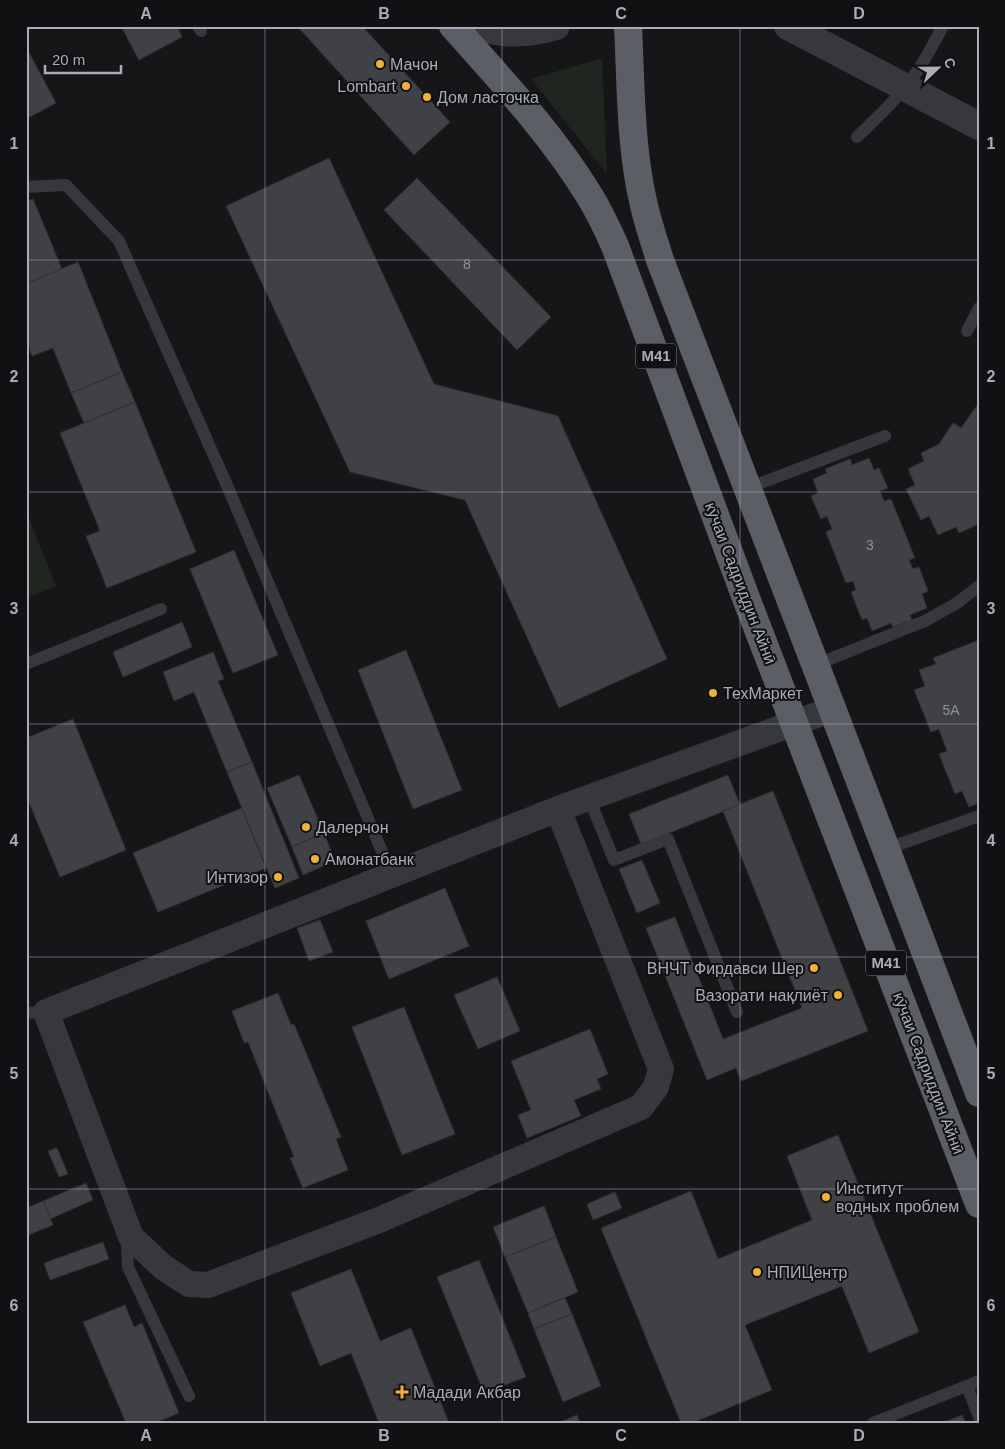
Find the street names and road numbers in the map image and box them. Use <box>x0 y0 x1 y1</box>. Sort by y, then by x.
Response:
road number: M41 <box>636 344 676 368</box>
street label: кӯчаи Садриддин Айнӣ <box>702 500 779 666</box>
road number: M41 <box>866 950 906 976</box>
street label: кӯчаи Садриддин Айнӣ <box>890 990 967 1156</box>

